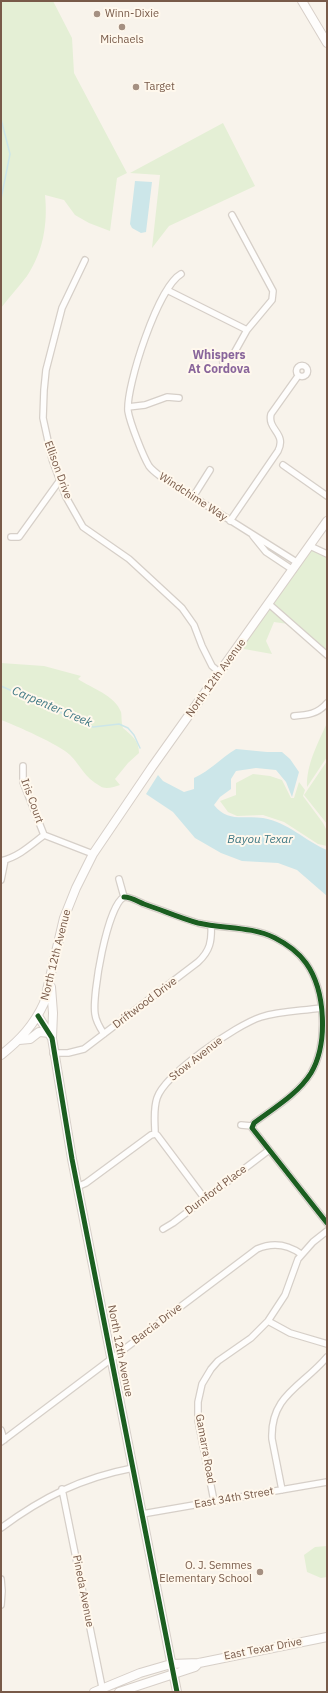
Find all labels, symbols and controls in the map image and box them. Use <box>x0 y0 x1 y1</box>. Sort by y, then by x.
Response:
place label: Winn-Dixie <box>105 7 159 21</box>
marker: Winn-Dixie <box>92 9 102 19</box>
marker: Michaels <box>117 22 127 32</box>
place label: Michaels <box>100 33 144 47</box>
place label: Target <box>144 80 175 94</box>
marker: Target <box>131 82 141 92</box>
district label: Whispers At Cordova <box>188 349 250 377</box>
street label: Ellison Drive <box>41 439 75 501</box>
street label: Windchime Way <box>156 470 230 524</box>
street label: North 12th Avenue <box>183 636 249 720</box>
water label: Carpenter Creek <box>10 684 94 730</box>
street label: Iris Court <box>18 777 46 825</box>
water label: Bayou Texar <box>227 833 293 847</box>
street label: North 12th Avenue <box>38 908 74 1002</box>
street label: Driftwood Drive <box>110 975 180 1031</box>
street label: Stow Avenue <box>167 1034 225 1084</box>
street label: Durnford Place <box>183 1163 249 1217</box>
street label: Barcia Drive <box>129 1301 185 1347</box>
street label: North 12th Avenue <box>105 1304 135 1398</box>
street label: Gamarra Road <box>192 1413 218 1485</box>
street label: East 34th Street <box>193 1485 275 1511</box>
street label: Pineda Avenue <box>70 1554 96 1628</box>
place label: O. J. Semmes Elementary School <box>159 1559 252 1585</box>
marker: O. J. Semmes Elementary School <box>255 1567 265 1577</box>
street label: East Texar Drive <box>223 1635 303 1663</box>

